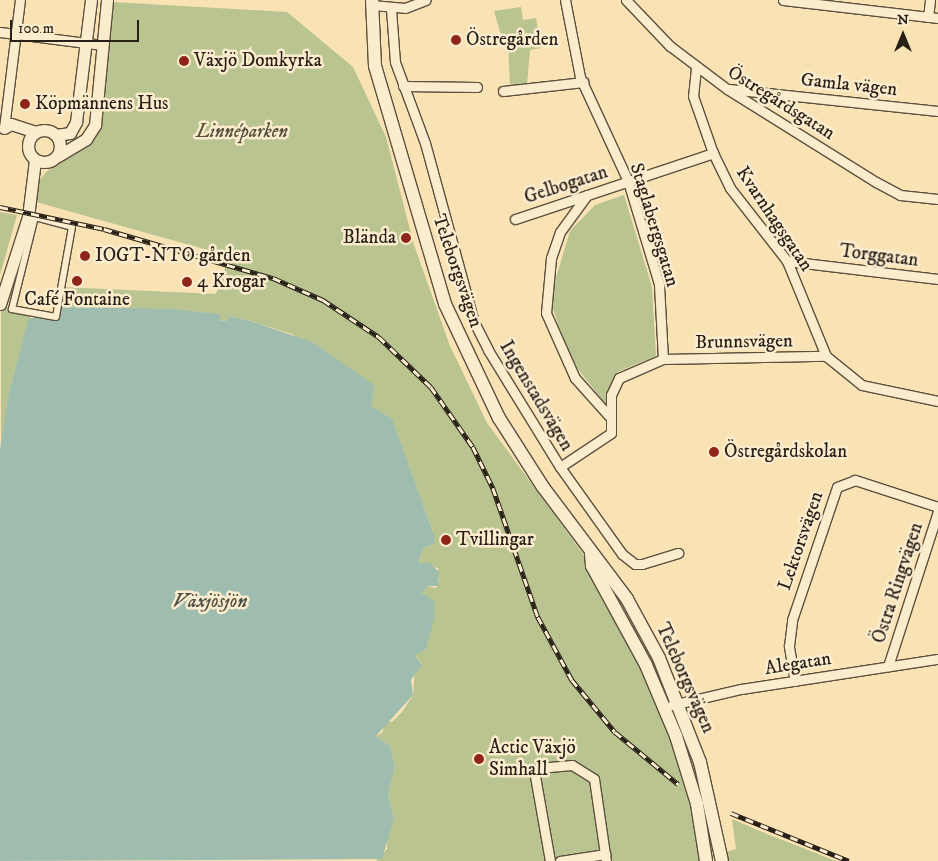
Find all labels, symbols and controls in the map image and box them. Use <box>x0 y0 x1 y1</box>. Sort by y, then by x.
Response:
scale bar <box>12 10 141 42</box>
north arrow <box>878 10 928 60</box>
text: N <box>897 11 909 29</box>
text: 100 m <box>18 19 54 38</box>
place label: Östregården <box>466 29 558 51</box>
marker: Östregården <box>450 34 462 46</box>
place label: Växjö Domkyrka <box>194 50 322 72</box>
marker: Växjö Domkyrka <box>178 55 190 67</box>
street label: Östregårdsgatan <box>723 61 839 145</box>
street label: Gamla vägen <box>800 69 898 101</box>
place label: Köpmännens Hus <box>35 93 168 115</box>
marker: Köpmännens Hus <box>19 98 31 110</box>
park label: Linnéparken <box>196 121 288 143</box>
street label: Staglabergsgatan <box>624 160 684 290</box>
street label: Gelbogatan <box>521 161 611 209</box>
street label: Kvarnhagsgatan <box>731 162 817 276</box>
street label: Teleborgsvägen <box>427 211 487 331</box>
place label: Blända <box>343 227 396 249</box>
marker: Blända <box>400 232 412 244</box>
street label: Torggatan <box>838 240 920 272</box>
place label: IOGT-NTO gården <box>95 245 251 267</box>
marker: IOGT-NTO gården <box>79 250 91 262</box>
place label: 4 Krogar <box>197 271 266 293</box>
marker: Café Fontaine <box>71 275 83 287</box>
marker: 4 Krogar <box>181 276 193 288</box>
place label: Café Fontaine <box>24 289 130 311</box>
street label: Brunnsvägen <box>695 330 793 354</box>
street label: Ingenstadsvägen <box>494 337 578 455</box>
place label: Östregårdskolan <box>724 441 847 463</box>
marker: Östregårdskolan <box>708 446 720 458</box>
street label: Lektorsvägen <box>773 489 829 593</box>
street label: Östra Ringvägen <box>868 520 928 646</box>
place label: Tvillingar <box>456 529 534 551</box>
marker: Tvillingar <box>440 534 452 546</box>
water label: Växjösjön <box>173 589 247 613</box>
street label: Teleborgsvägen <box>651 619 719 737</box>
street label: Alegatan <box>763 647 833 681</box>
place label: Actic Växjö Simhall <box>489 737 576 781</box>
marker: Actic Växjö Simhall <box>473 753 485 765</box>

